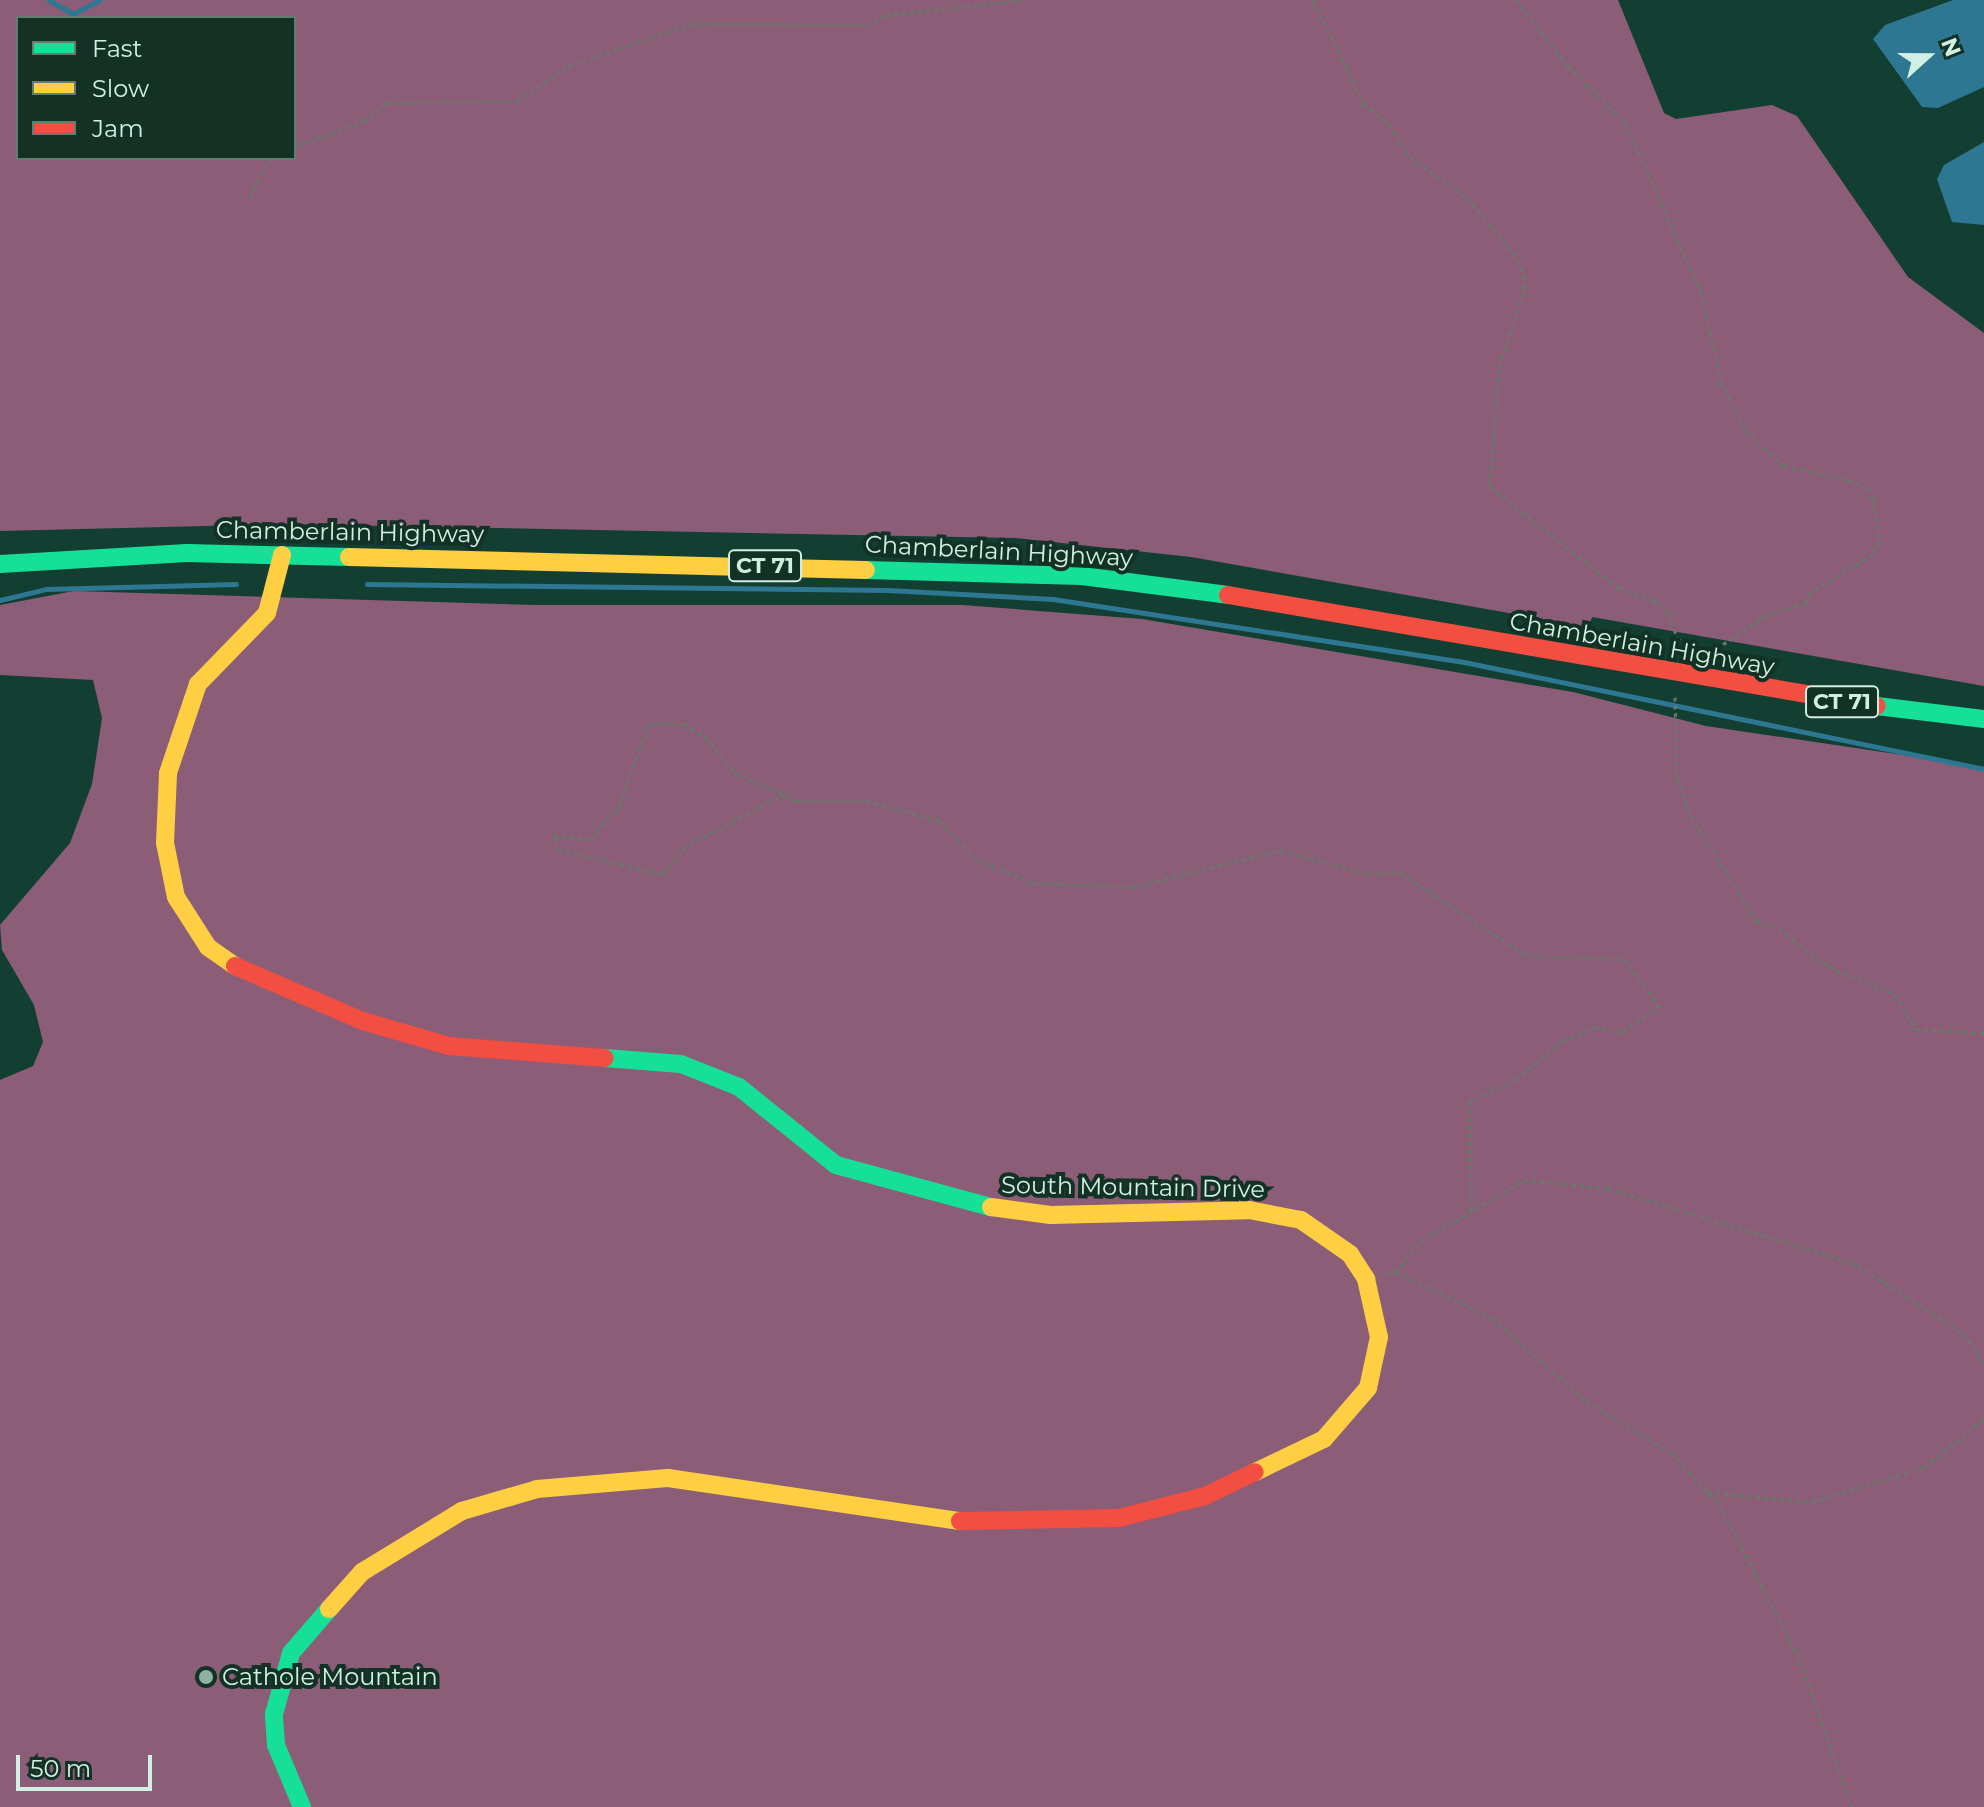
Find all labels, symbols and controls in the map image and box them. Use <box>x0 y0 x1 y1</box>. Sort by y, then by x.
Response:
legend <box>16 16 296 160</box>
north arrow <box>1888 16 1968 96</box>
text: Fast <box>92 34 142 63</box>
text: N <box>1935 34 1967 60</box>
text: Slow <box>92 74 149 103</box>
text: Jam <box>92 114 144 143</box>
street label: Chamberlain Highway <box>216 515 484 549</box>
street label: Chamberlain Highway <box>864 530 1134 572</box>
road number: CT 71 <box>727 548 803 584</box>
street label: Chamberlain Highway <box>1507 607 1777 681</box>
road number: CT 71 <box>1804 684 1880 720</box>
street label: South Mountain Drive <box>1001 1170 1265 1204</box>
place label: Cathole Mountain <box>222 1663 438 1691</box>
marker: Cathole Mountain <box>197 1668 215 1686</box>
scale bar <box>20 1739 156 1789</box>
text: 50 m <box>30 1754 91 1783</box>

